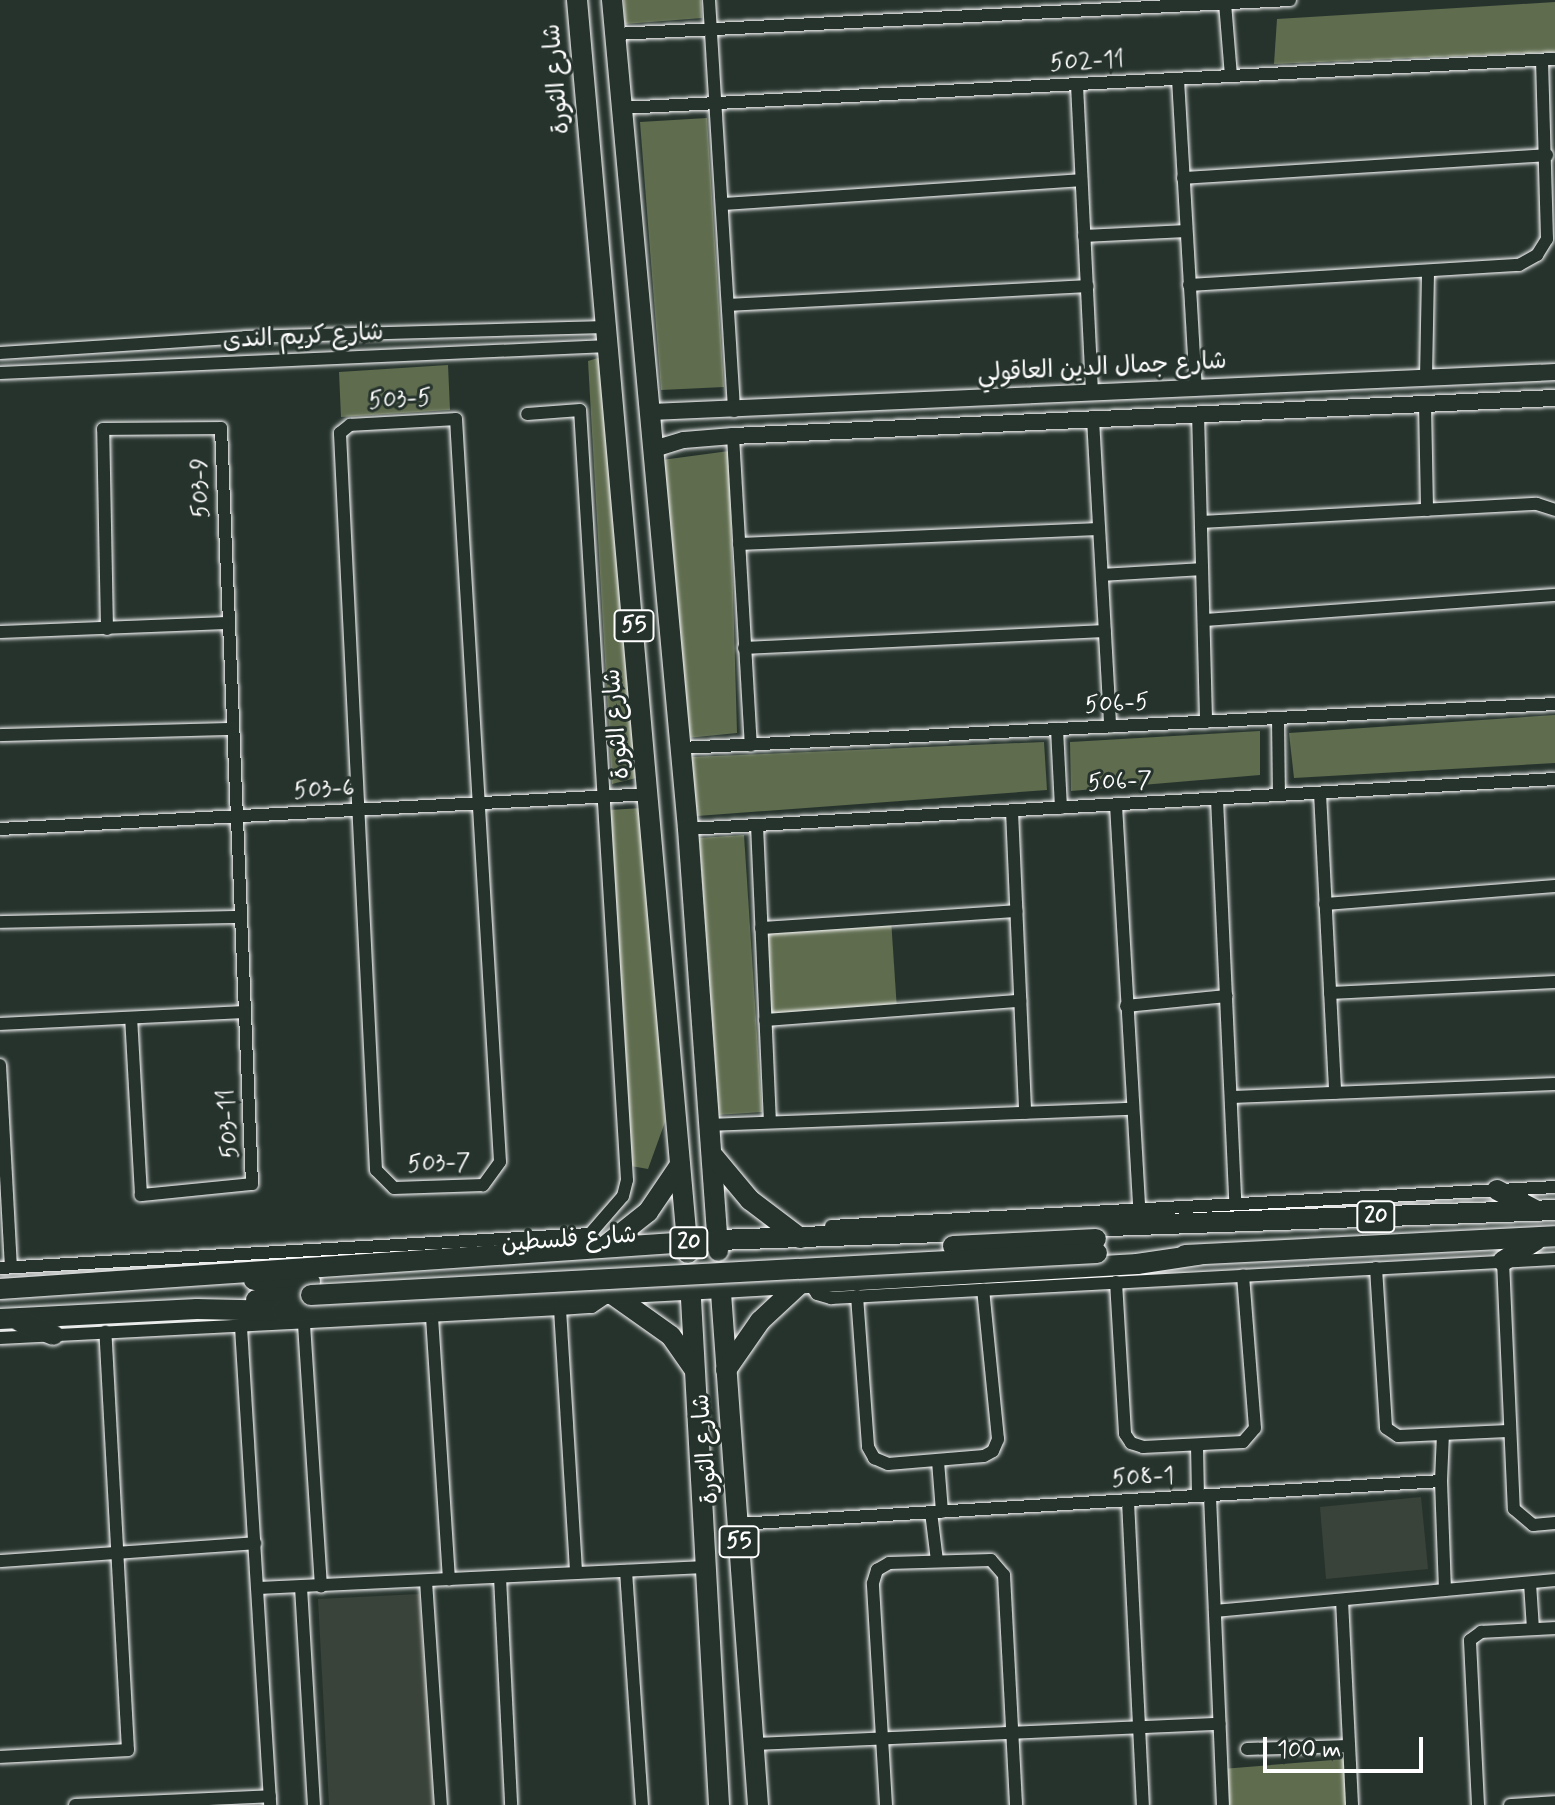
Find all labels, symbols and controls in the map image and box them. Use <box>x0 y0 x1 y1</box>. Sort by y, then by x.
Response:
street label: شارع الثورة <box>538 23 576 135</box>
street label: 502-11 <box>1049 46 1125 78</box>
street label: شارع كريم الندى <box>222 318 384 356</box>
street label: شارع جمال الدين العاقولي <box>977 347 1227 389</box>
street label: 503-5 <box>368 384 432 416</box>
street label: 503-9 <box>186 457 216 519</box>
road number: 55 <box>612 608 656 644</box>
street label: شارع الثورة <box>598 668 636 780</box>
street label: 506-5 <box>1084 688 1150 720</box>
street label: 506-7 <box>1087 766 1153 798</box>
street label: 503-6 <box>293 774 355 806</box>
street label: 503-11 <box>212 1088 246 1160</box>
street label: 503-7 <box>407 1149 471 1179</box>
road number: 20 <box>1356 1199 1396 1235</box>
street label: شارع فلسطين <box>500 1221 638 1259</box>
road number: 20 <box>669 1225 709 1261</box>
street label: شارع الثورة <box>687 1393 725 1505</box>
street label: 508-1 <box>1111 1462 1175 1494</box>
road number: 55 <box>717 1524 761 1560</box>
scale bar <box>1267 1721 1427 1771</box>
text: 100 m <box>1277 1735 1341 1766</box>

